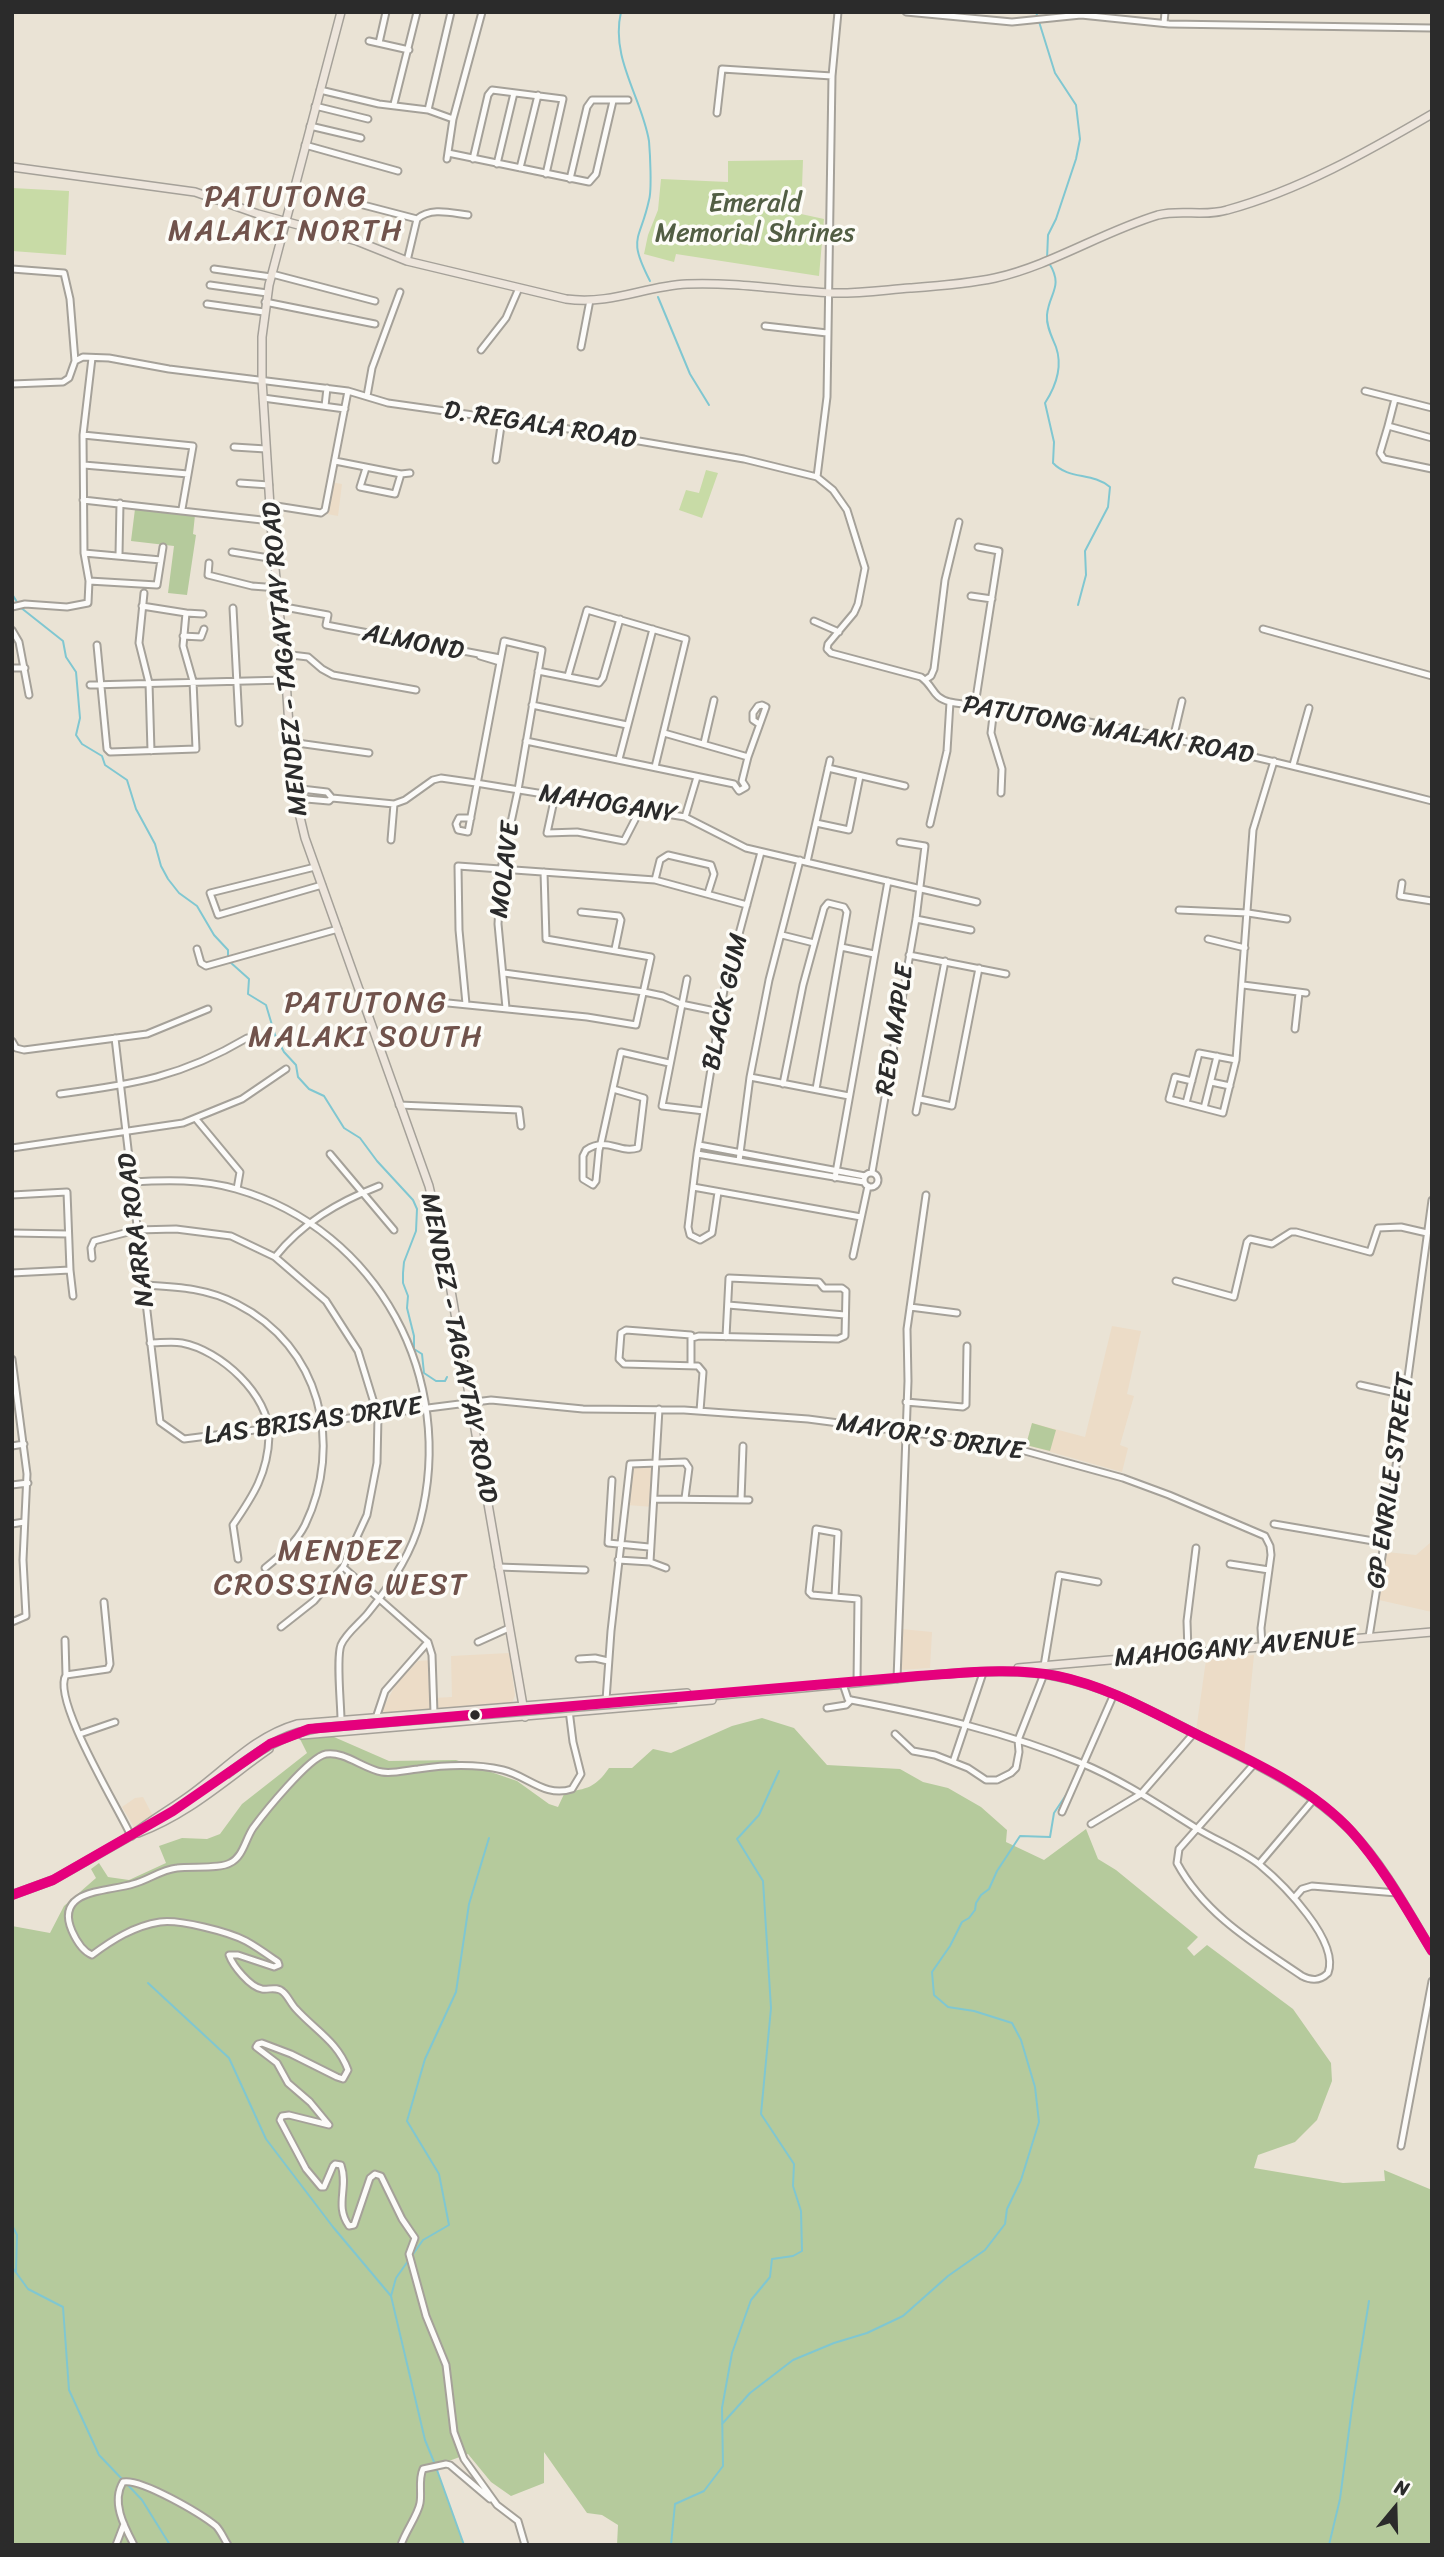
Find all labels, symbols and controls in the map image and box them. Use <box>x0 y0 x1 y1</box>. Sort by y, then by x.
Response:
district label: PATUTONG MALAKI NORTH <box>172 180 400 250</box>
park label: Emerald Memorial Shrines <box>655 188 855 249</box>
street label: D. REGALA ROAD <box>442 395 638 457</box>
street label: MENDEZ - TAGAYTAY ROAD <box>257 501 315 817</box>
street label: ALMOND <box>360 618 466 668</box>
street label: PATUTONG MALAKI ROAD <box>960 690 1256 772</box>
street label: MAHOGANY <box>537 779 679 831</box>
street label: MOLAVE <box>485 820 527 920</box>
street label: BLACK GUM <box>696 931 756 1073</box>
street label: RED MAPLE <box>870 962 922 1098</box>
district label: PATUTONG MALAKI SOUTH <box>252 986 480 1056</box>
street label: NARRA ROAD <box>112 1151 162 1309</box>
street label: MENDEZ - TAGAYTAY ROAD <box>413 1190 503 1506</box>
street label: GP ENRILE STREET <box>1361 1372 1423 1590</box>
street label: LAS BRISAS DRIVE <box>202 1391 424 1453</box>
street label: MAYOR'S DRIVE <box>834 1408 1026 1468</box>
district label: MENDEZ CROSSING WEST <box>219 1534 463 1604</box>
street label: MAHOGANY AVENUE <box>1113 1623 1357 1675</box>
unlabelled marker <box>468 1708 482 1722</box>
text: N <box>1390 2470 1414 2505</box>
north arrow <box>1360 2473 1430 2543</box>

